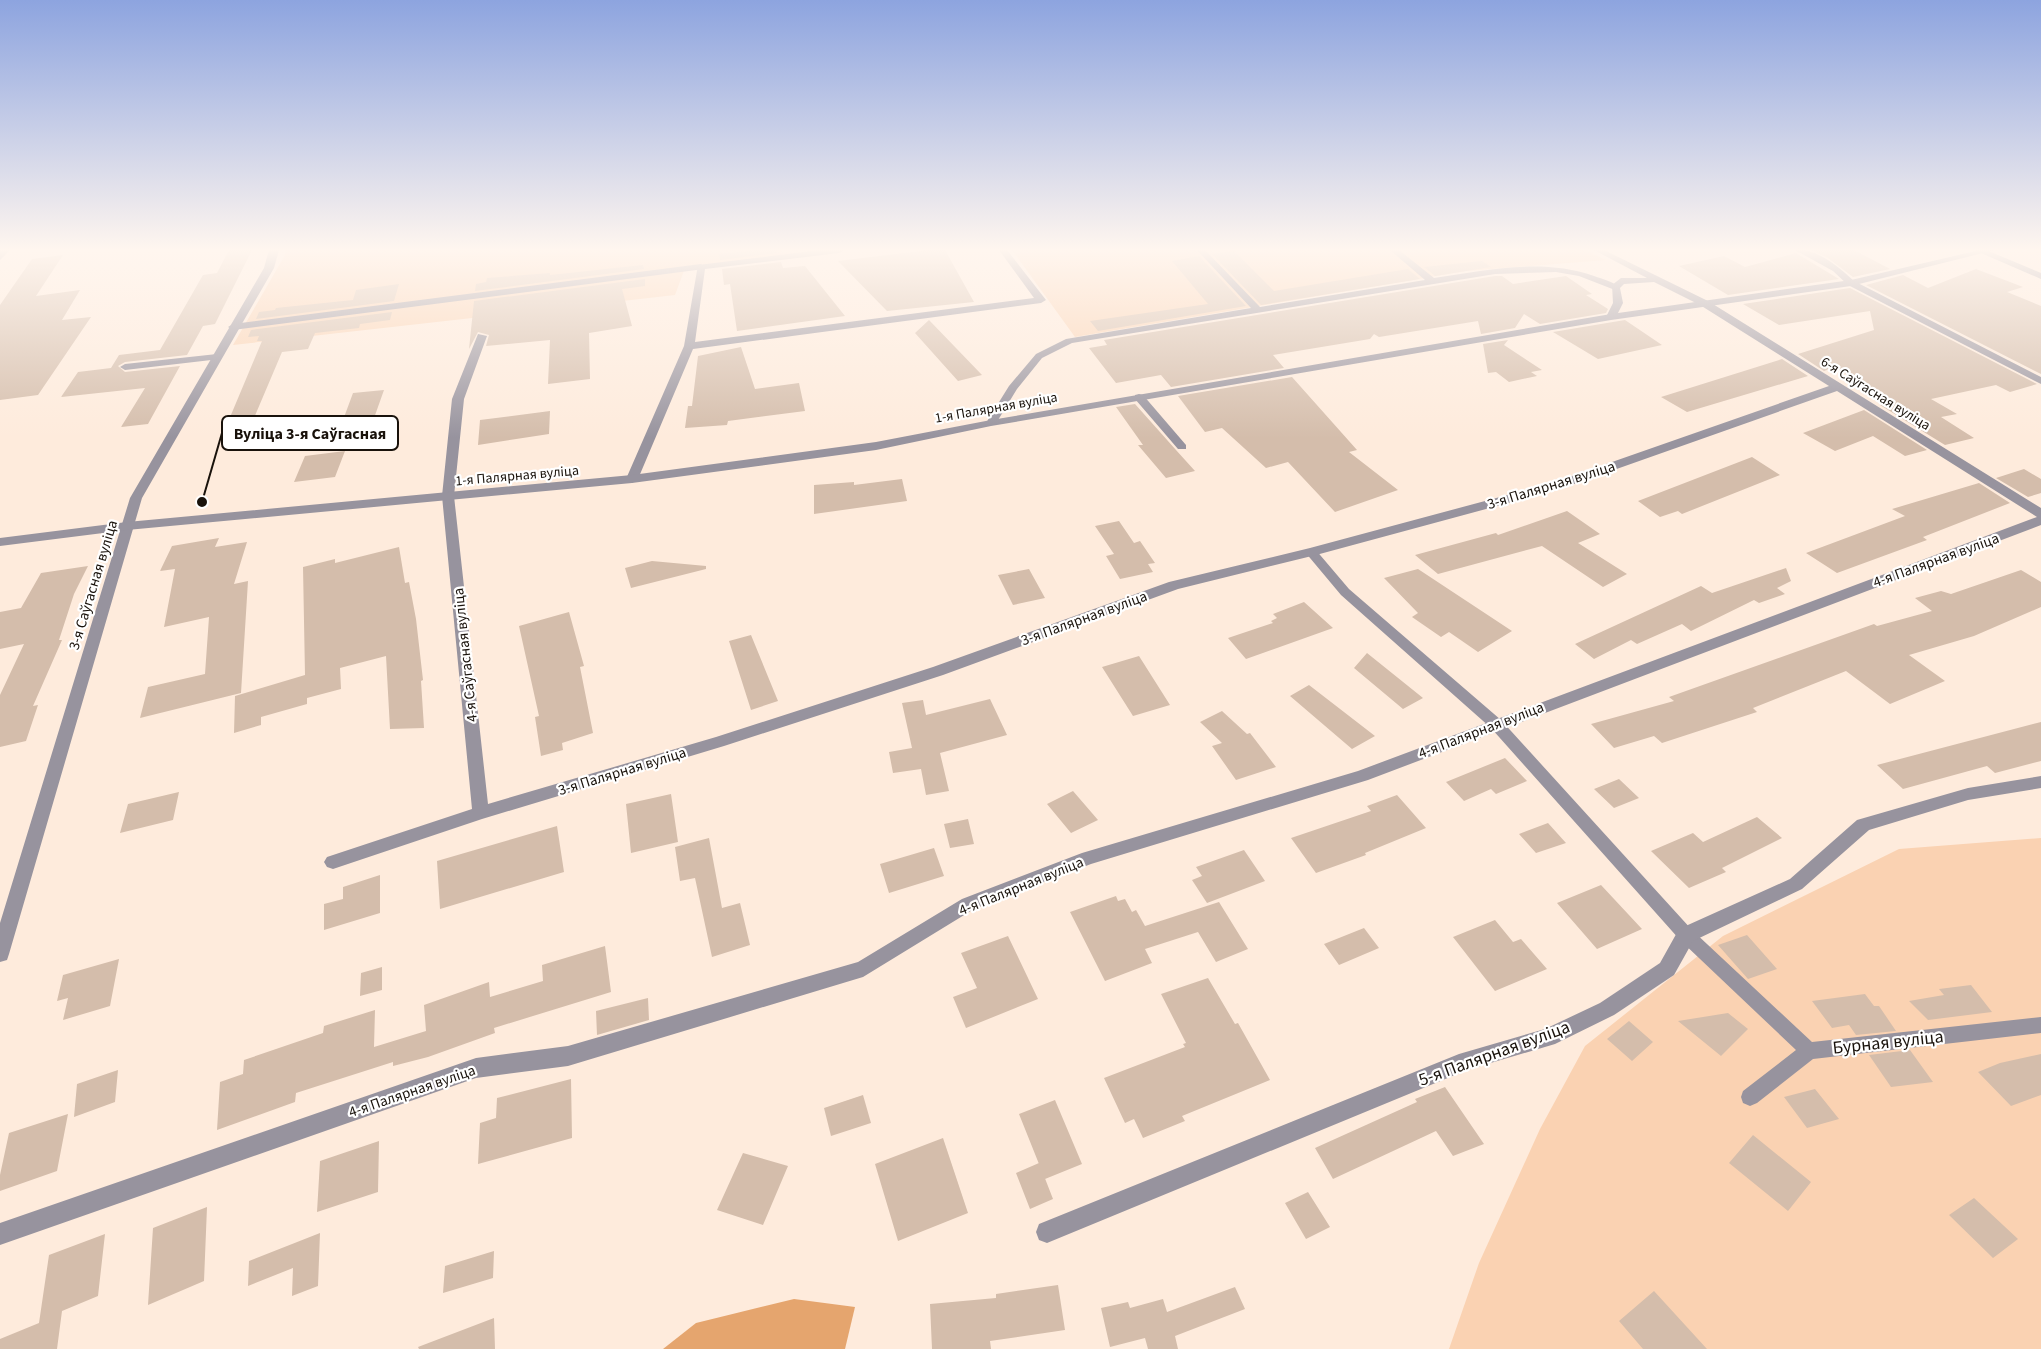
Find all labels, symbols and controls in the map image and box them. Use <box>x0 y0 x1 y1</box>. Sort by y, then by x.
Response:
street label: 6-я Саўгасная вуліца <box>1817 352 1934 436</box>
street label: 1-я Палярная вуліца <box>933 387 1059 429</box>
callout: Вуліца 3-я Саўгасная <box>222 416 398 450</box>
text: Вуліца 3-я Саўгасная <box>234 423 386 445</box>
street label: 3-я Палярная вуліца <box>1485 456 1618 515</box>
street label: 1-я Палярная вуліца <box>454 461 580 491</box>
street label: 3-я Саўгасная вуліца <box>64 518 123 653</box>
street label: 4-я Палярная вуліца <box>1870 528 2002 593</box>
street label: 3-я Палярная вуліца <box>1018 586 1150 651</box>
street label: 4-я Саўгасная вуліца <box>448 587 483 723</box>
street label: 4-я Палярная вуліца <box>1415 697 1547 764</box>
street label: 3-я Палярная вуліца <box>556 742 689 801</box>
street label: 4-я Палярная вуліца <box>956 852 1087 921</box>
street label: 5-я Палярная вуліца <box>1415 1014 1573 1092</box>
street label: Бурная вуліца <box>1831 1024 1945 1061</box>
street label: 4-я Палярная вуліца <box>346 1060 478 1123</box>

